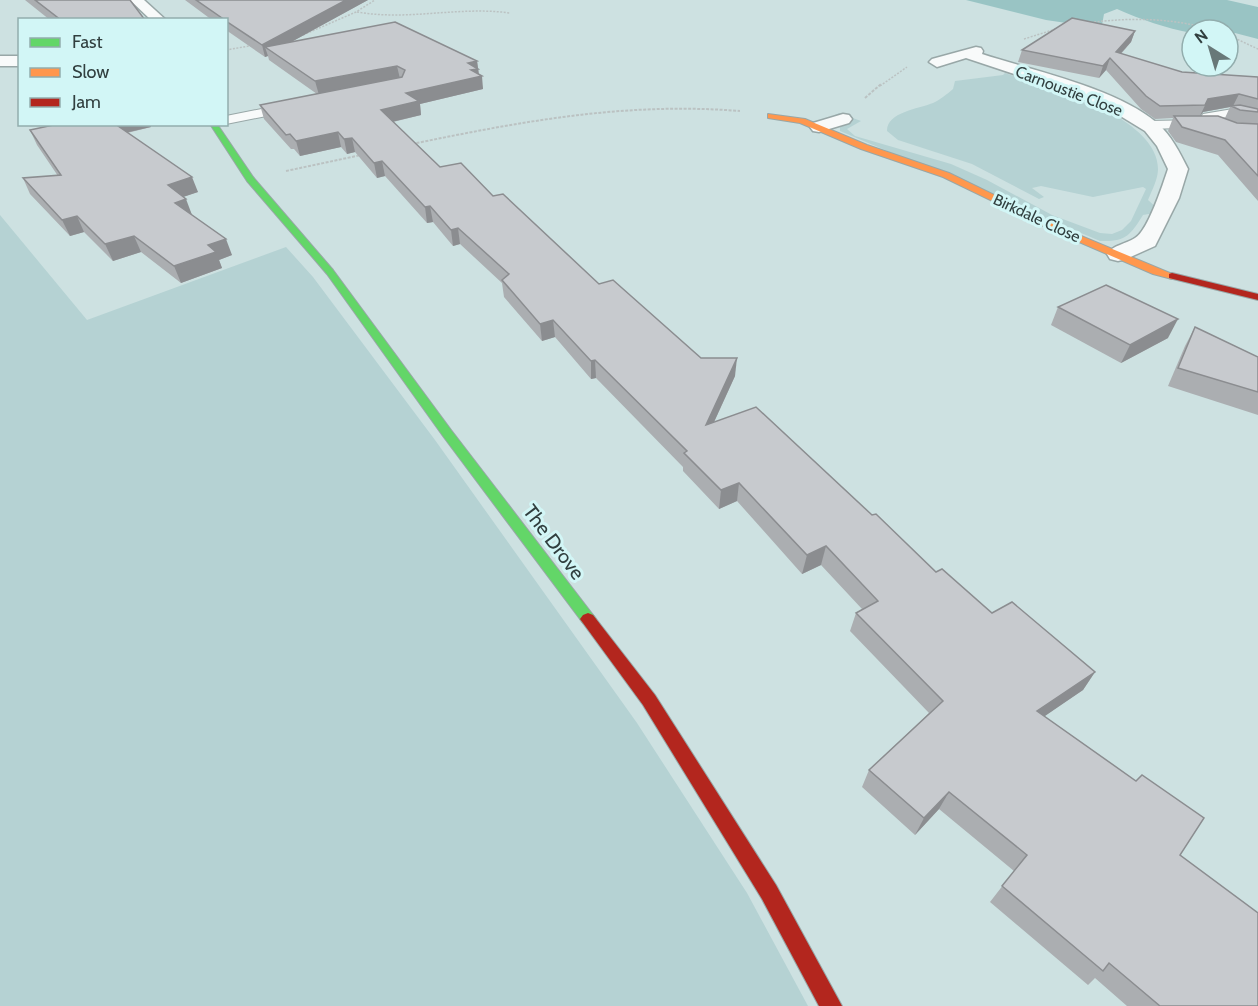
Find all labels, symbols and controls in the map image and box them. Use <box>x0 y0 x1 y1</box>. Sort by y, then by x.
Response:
legend <box>18 18 228 126</box>
north arrow <box>1180 18 1240 78</box>
text: N <box>1191 25 1212 47</box>
text: Fast <box>72 31 103 53</box>
text: Slow <box>72 61 109 83</box>
street label: Carnoustie Close <box>1013 62 1125 120</box>
text: Jam <box>71 91 101 113</box>
street label: Birkdale Close <box>990 190 1084 246</box>
street label: The Drove <box>518 500 590 584</box>

